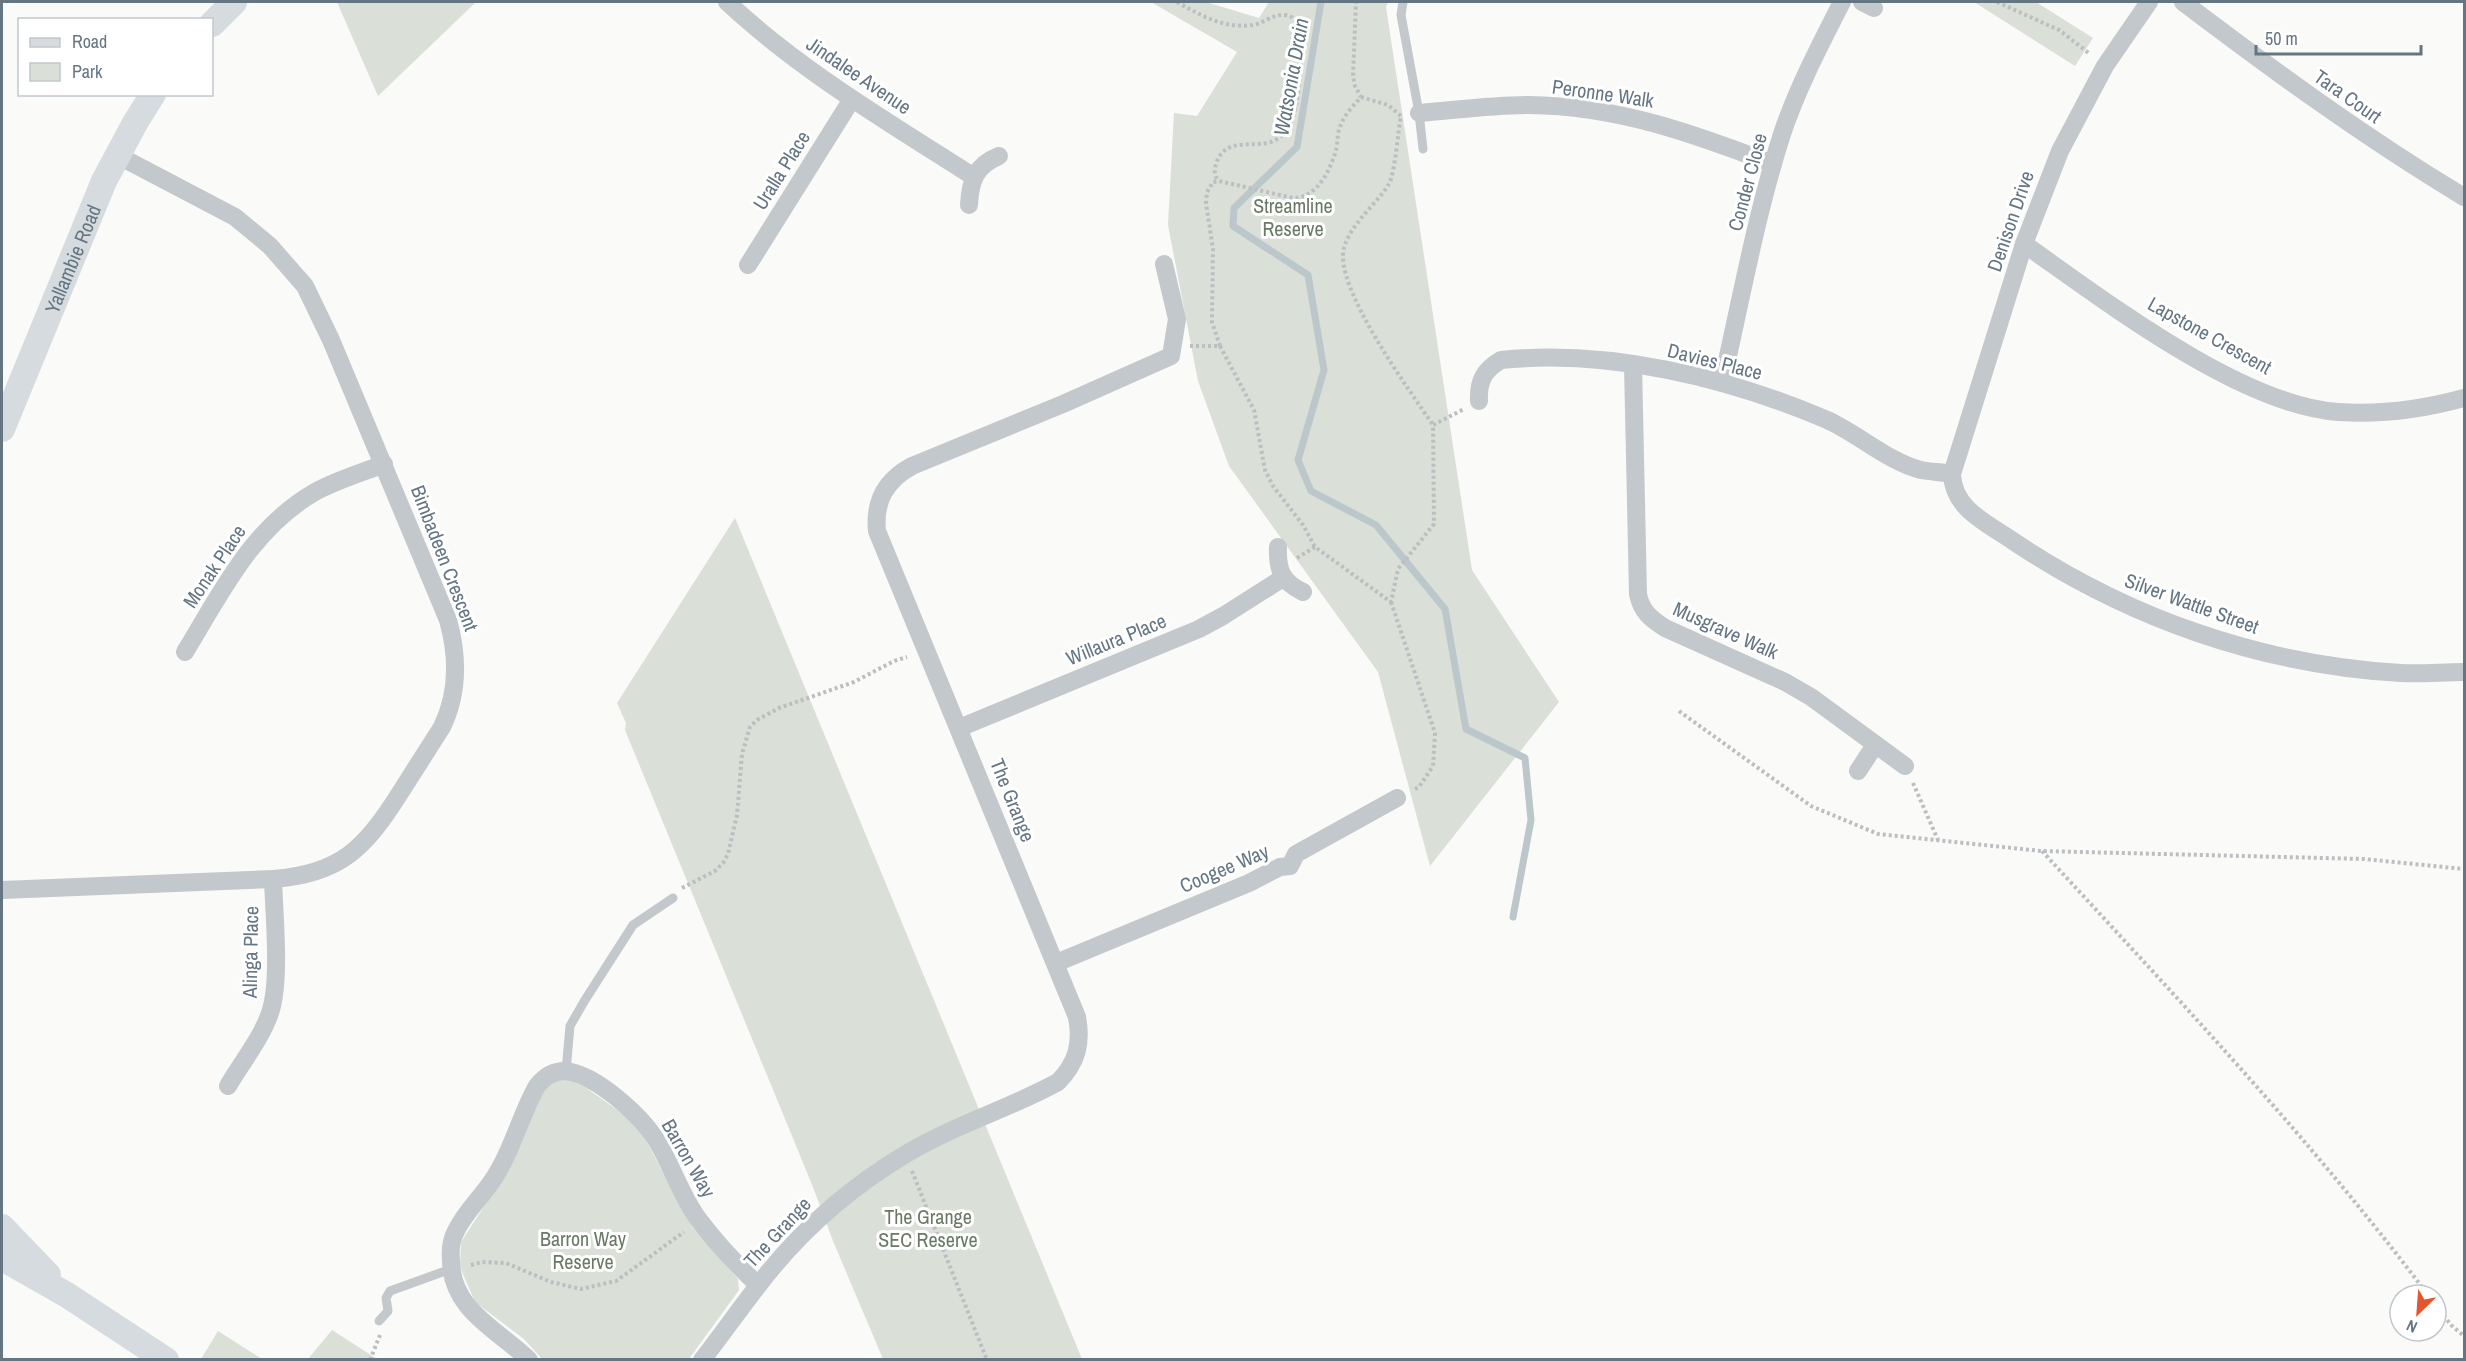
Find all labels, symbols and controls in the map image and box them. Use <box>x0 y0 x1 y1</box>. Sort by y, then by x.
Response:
water label: Watsonia Drain <box>1266 16 1316 138</box>
legend <box>18 18 213 96</box>
scale bar <box>2256 18 2421 56</box>
text: 50 m <box>2265 26 2298 51</box>
text: Road <box>72 29 107 54</box>
street label: Jindalee Avenue <box>801 30 917 120</box>
text: Park <box>72 59 103 84</box>
street label: Tara Court <box>2309 63 2388 129</box>
street label: Peronne Walk <box>1550 73 1656 114</box>
street label: Uralla Place <box>746 125 816 215</box>
street label: Conder Close <box>1721 130 1773 234</box>
street label: Denison Drive <box>1980 167 2040 275</box>
park label: Streamline Reserve <box>1253 192 1333 242</box>
street label: Yallambie Road <box>38 200 106 317</box>
street label: Lapstone Crescent <box>2143 290 2277 380</box>
street label: Davies Place <box>1665 336 1765 386</box>
street label: Bimbadeen Crescent <box>405 481 485 635</box>
street label: Monak Place <box>176 519 252 613</box>
street label: Silver Wattle Street <box>2121 566 2263 640</box>
street label: Musgrave Walk <box>1669 595 1784 666</box>
street label: Willaura Place <box>1062 607 1170 671</box>
street label: The Grange <box>984 754 1042 846</box>
street label: Coogee Way <box>1175 837 1273 899</box>
street label: Alinga Place <box>236 906 264 999</box>
street label: Barron Way <box>656 1114 723 1203</box>
street label: The Grange <box>737 1191 817 1273</box>
park label: The Grange SEC Reserve <box>878 1203 978 1253</box>
park label: Barron Way Reserve <box>540 1225 627 1275</box>
north arrow <box>2388 1283 2448 1343</box>
text: N <box>2403 1315 2421 1339</box>

